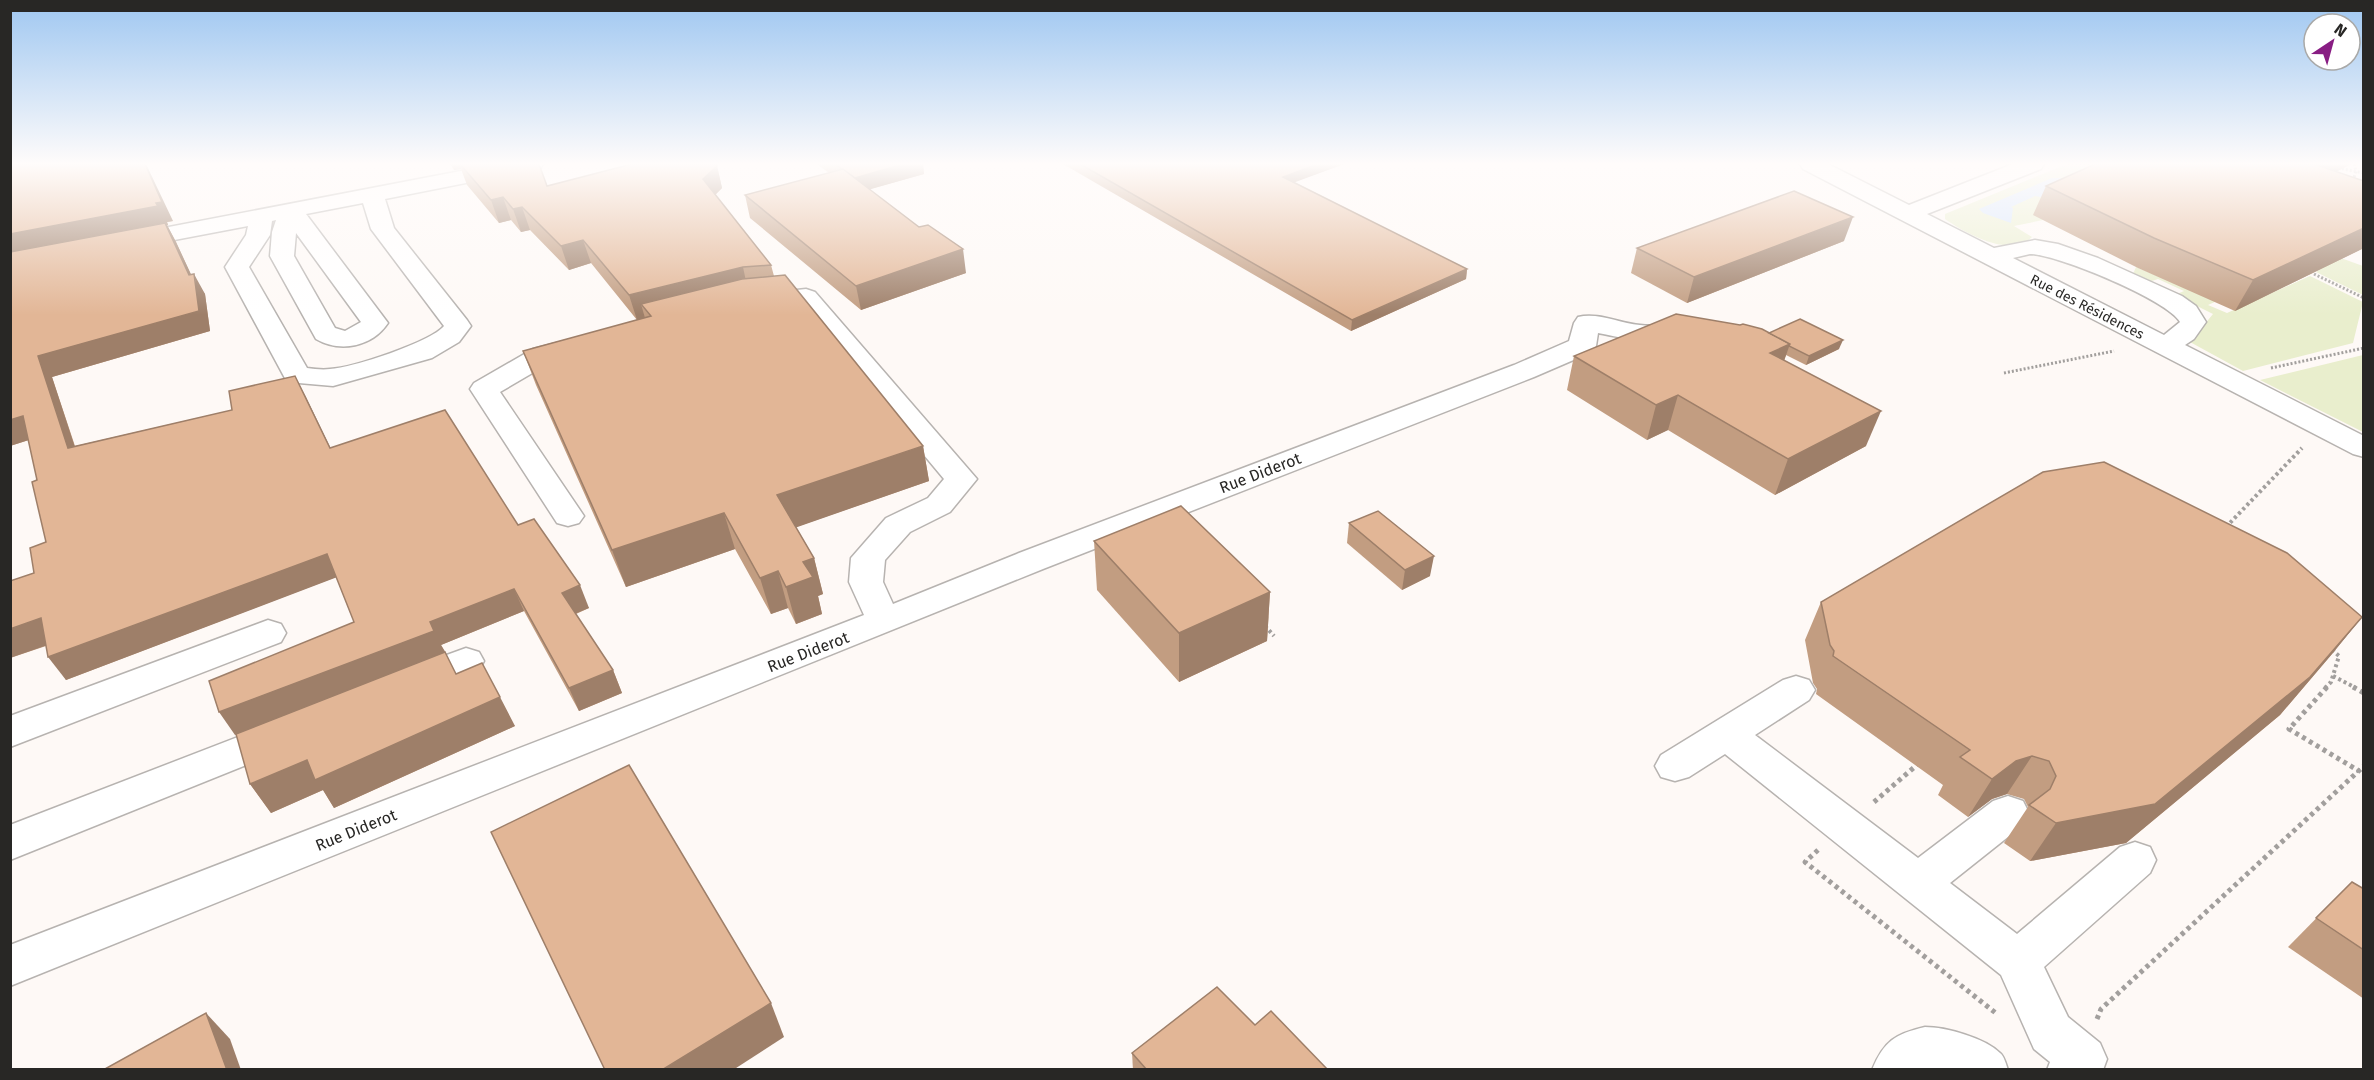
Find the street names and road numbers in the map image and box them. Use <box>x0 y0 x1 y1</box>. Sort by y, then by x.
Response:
street label: Rue des Résidences <box>2027 271 2147 343</box>
street label: Rue Diderot <box>1217 449 1304 497</box>
street label: Rue Diderot <box>765 628 852 676</box>
street label: Rue Diderot <box>313 805 400 855</box>

